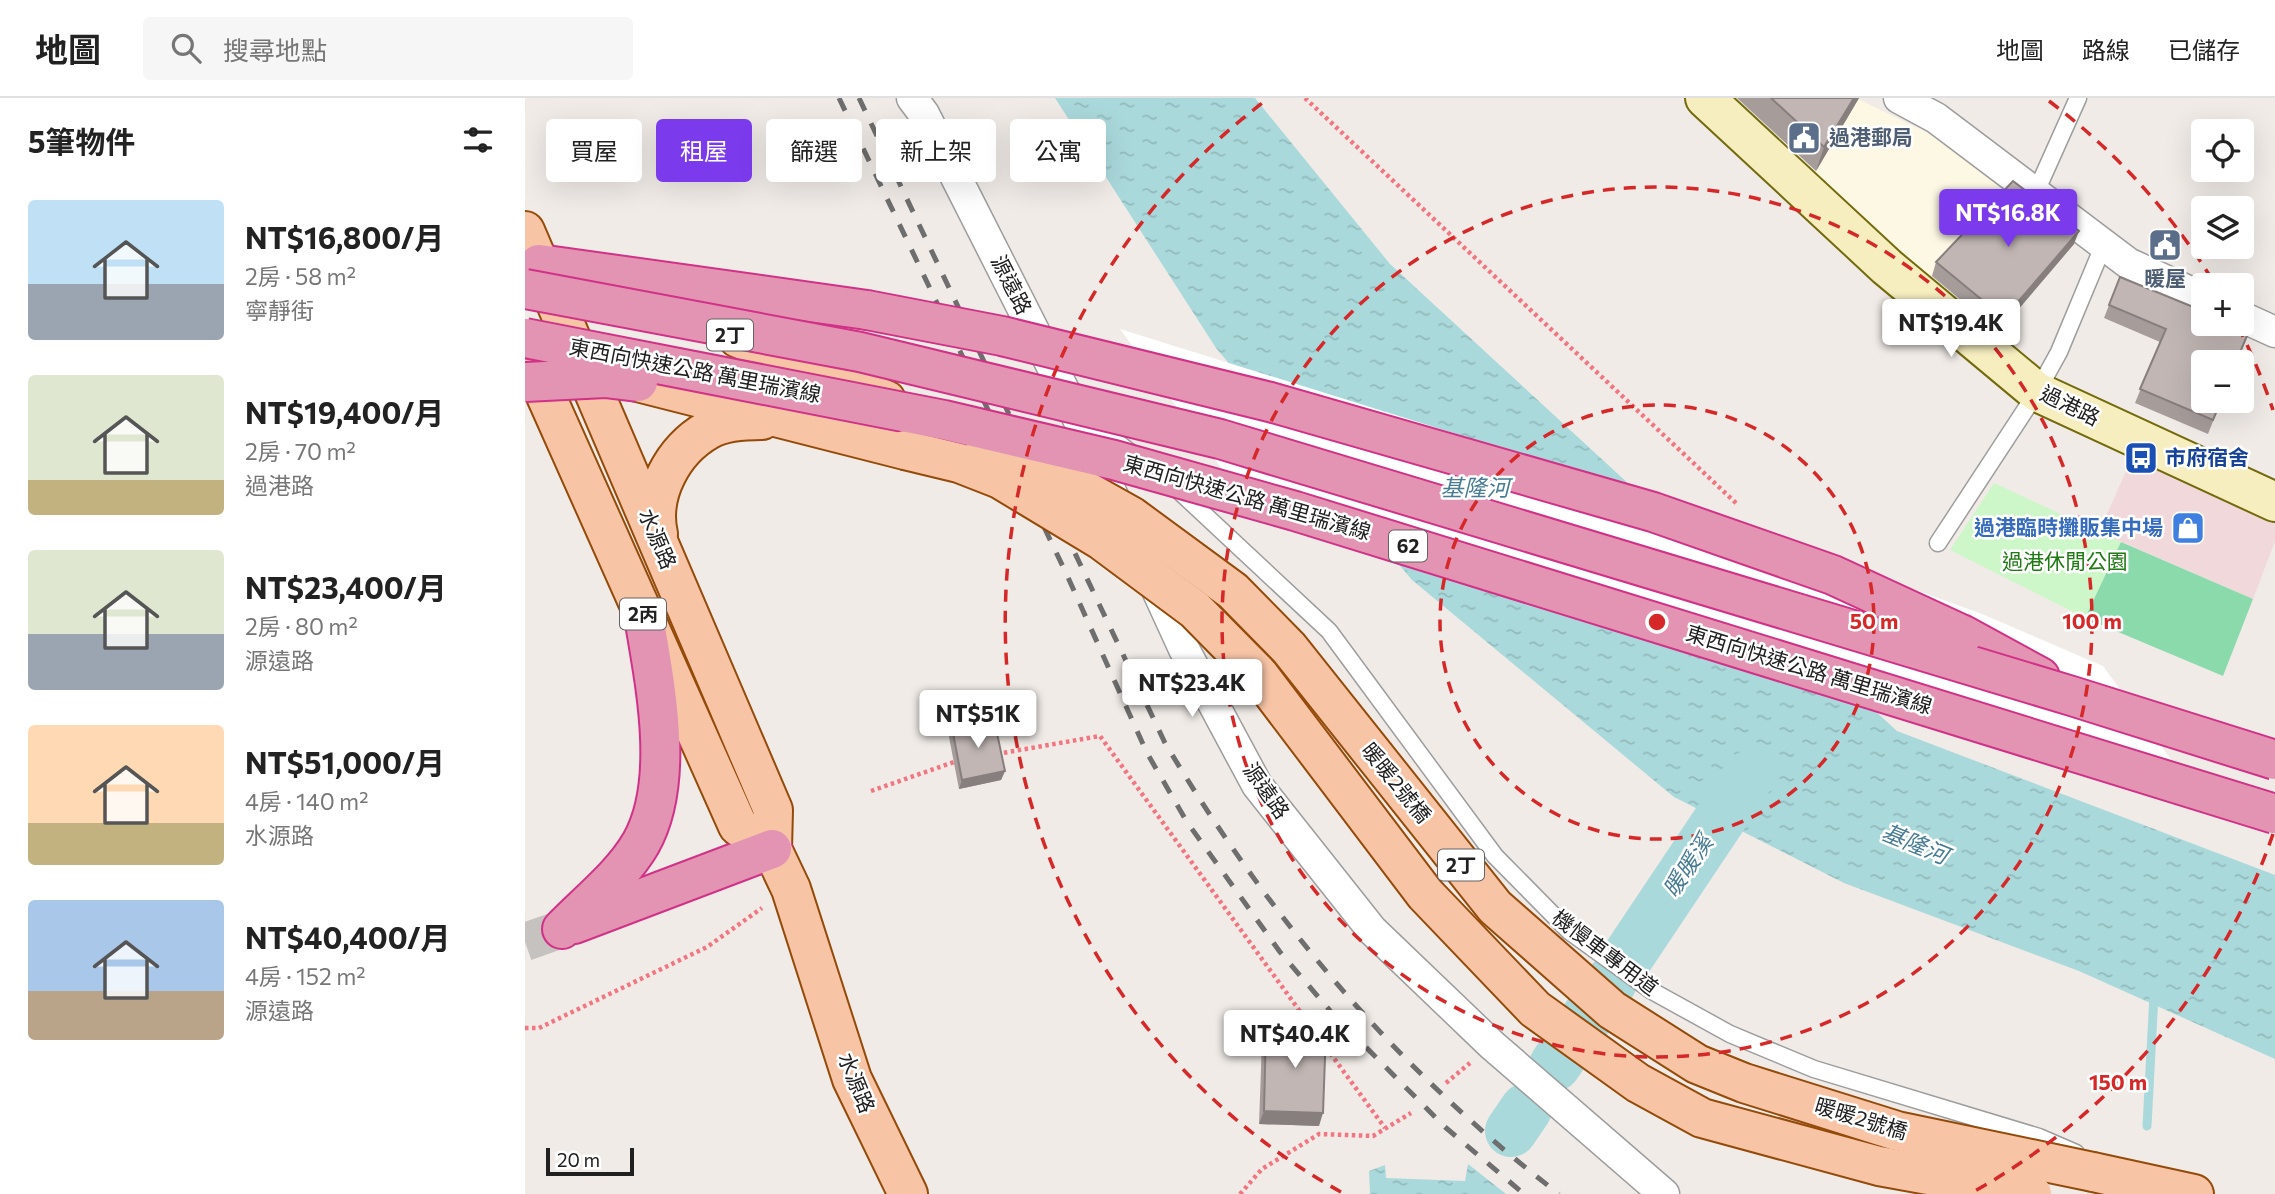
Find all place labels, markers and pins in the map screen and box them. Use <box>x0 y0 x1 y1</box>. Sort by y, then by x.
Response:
public building icon: 過港郵局 <box>1785 119 1823 157</box>
place label: 過港郵局 <box>1829 124 1913 149</box>
pin: NT$16.8K <box>1936 190 2080 249</box>
public building icon: 暖屋 <box>2146 226 2184 264</box>
place label: 暖屋 <box>2144 265 2186 290</box>
pin: NT$19.4K <box>1879 300 2023 359</box>
bus stop icon: 市府宿舍 <box>2122 439 2160 477</box>
place label: 市府宿舍 <box>2165 444 2249 469</box>
shop icon: 過港臨時攤販集中場 <box>2169 509 2207 547</box>
place label: 過港臨時攤販集中場 <box>1974 514 2163 539</box>
centre of rings <box>1645 610 1669 634</box>
pin: NT$23.4K <box>1120 660 1264 719</box>
pin: NT$51K <box>921 690 1035 750</box>
pin: NT$40.4K <box>1223 1010 1367 1070</box>

